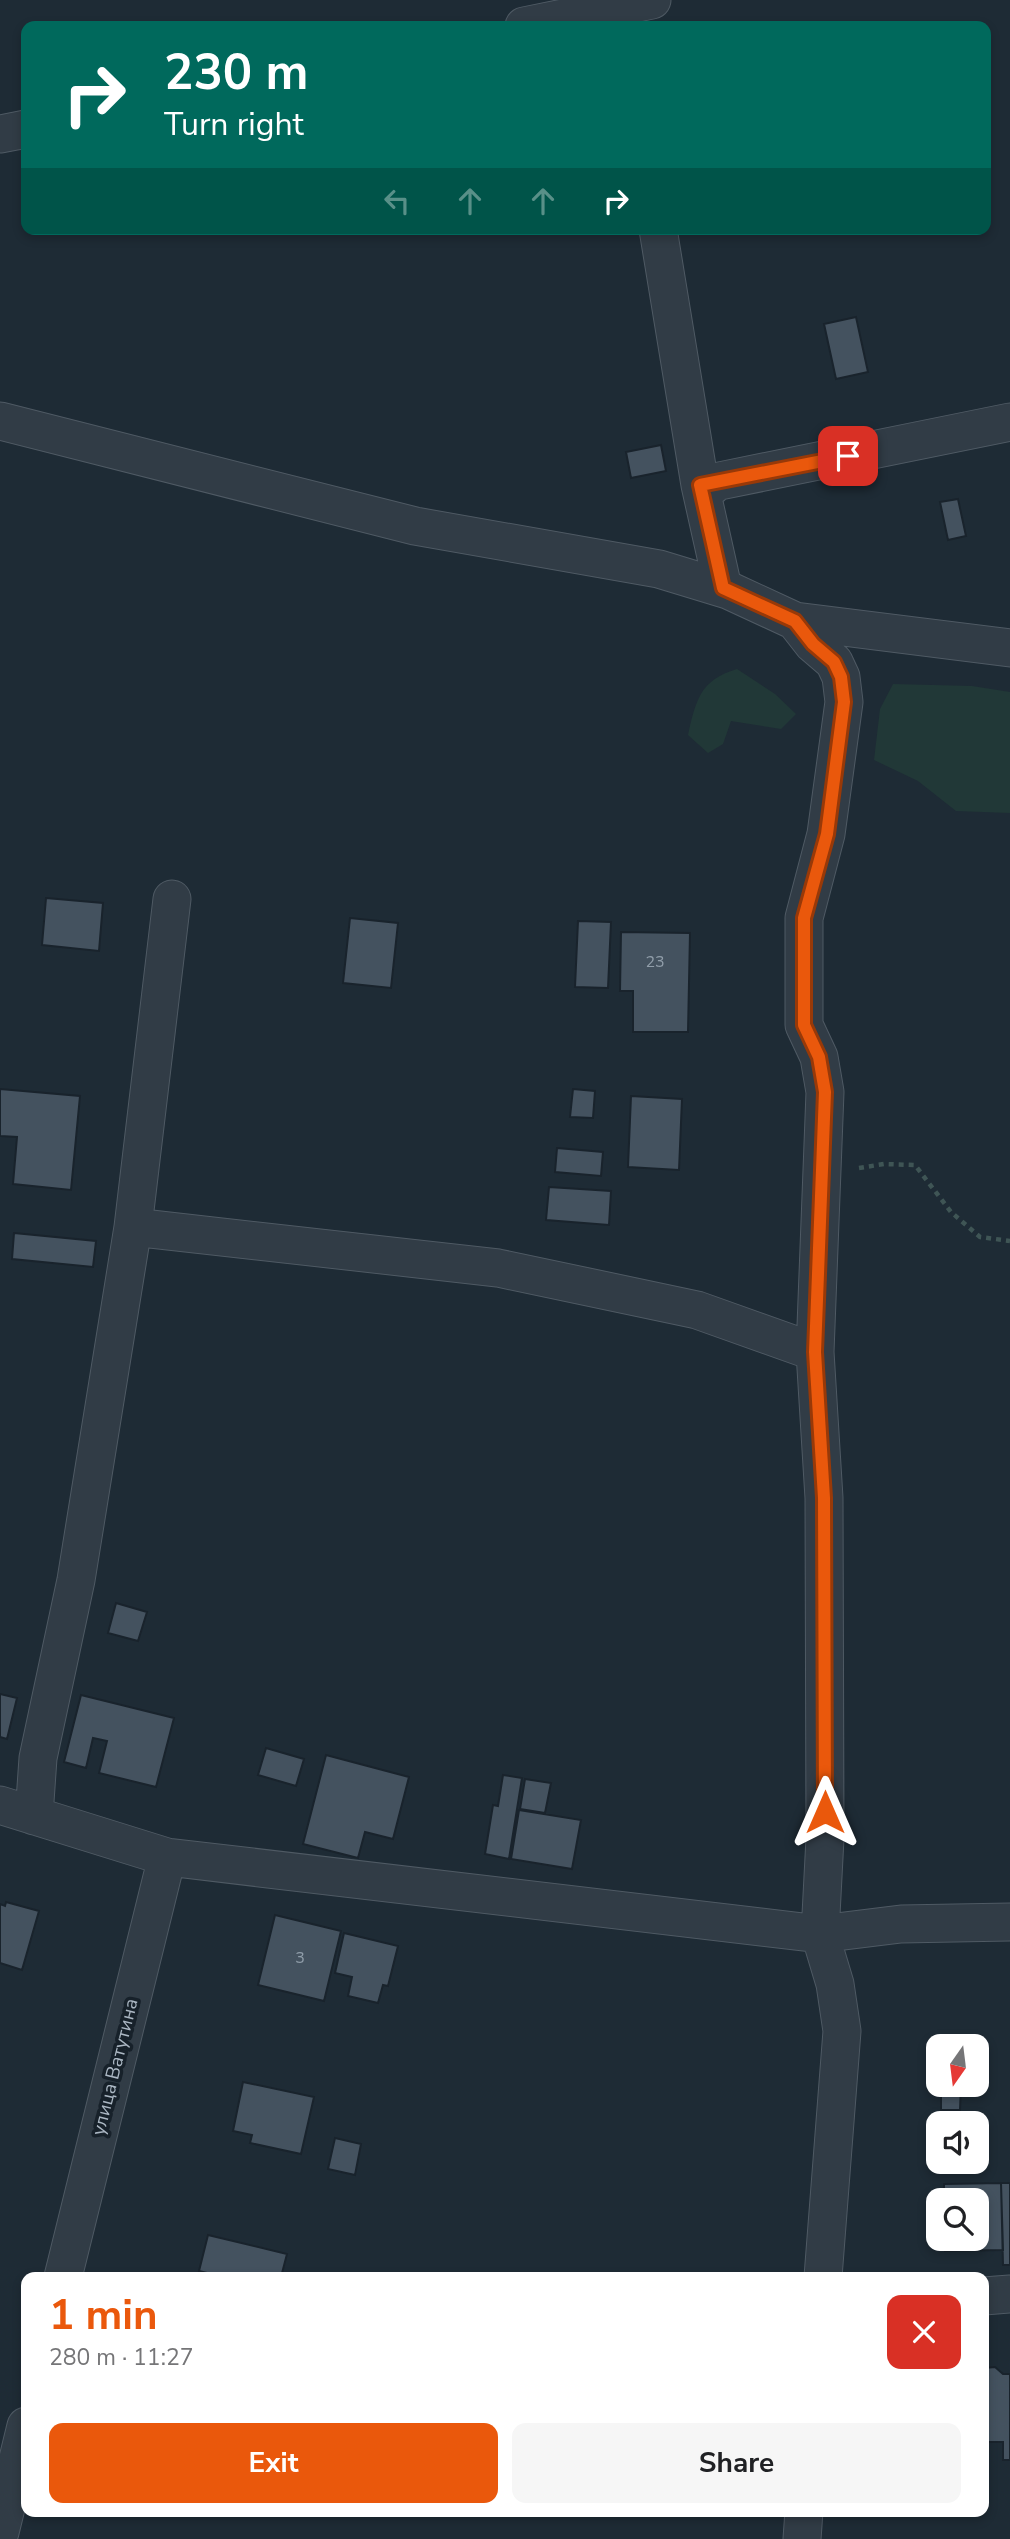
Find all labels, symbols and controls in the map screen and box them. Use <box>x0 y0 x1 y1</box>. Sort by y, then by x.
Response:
text: 230 m <box>164 39 308 106</box>
icon: right <box>49 49 140 140</box>
text: Turn right <box>164 103 304 146</box>
icon: left <box>378 182 416 220</box>
icon: ahead <box>451 182 489 220</box>
icon: ahead <box>524 182 562 220</box>
icon: right <box>597 182 635 220</box>
pin <box>818 426 878 486</box>
icon: arrive <box>829 437 867 475</box>
house number: 23 <box>645 951 665 973</box>
position arrow <box>788 1775 862 1849</box>
house number: 3 <box>295 1947 305 1969</box>
street label: улица Ватутина <box>85 1996 145 2138</box>
north arrow <box>926 2034 989 2096</box>
map controls <box>926 2034 989 2251</box>
button: sound <box>926 2111 989 2174</box>
button: search <box>926 2188 989 2251</box>
text: 1 min <box>49 2287 158 2344</box>
button: close <box>887 2295 961 2369</box>
text: 280 m · 11:27 <box>49 2342 194 2373</box>
button: Exit <box>49 2423 498 2503</box>
button: Share <box>512 2423 961 2503</box>

